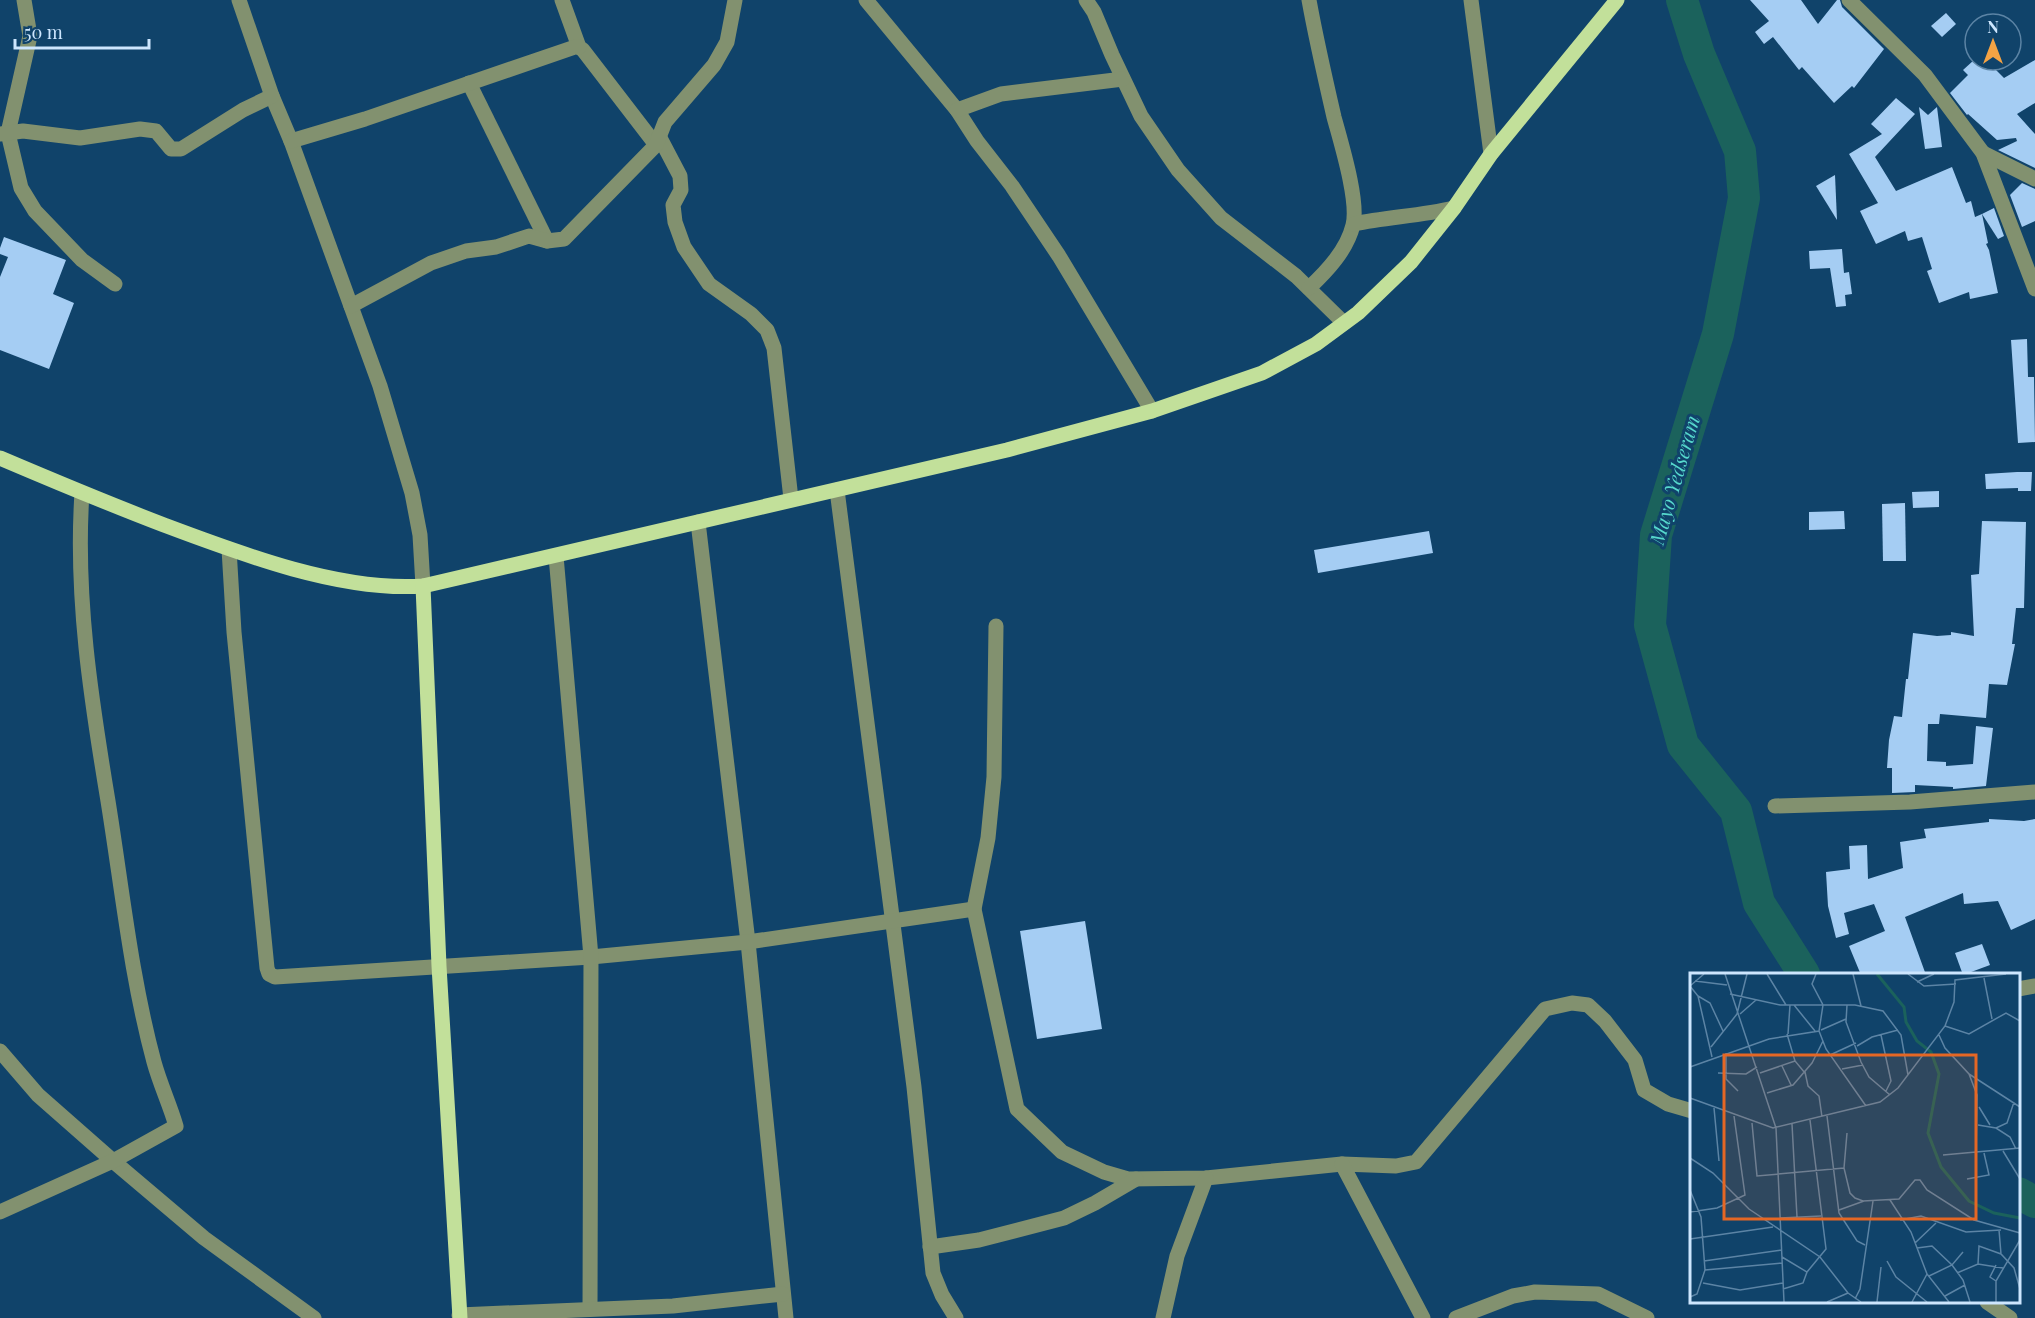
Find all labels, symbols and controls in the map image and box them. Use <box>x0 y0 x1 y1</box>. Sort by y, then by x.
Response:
scale bar <box>15 12 148 50</box>
north arrow <box>1963 12 2023 72</box>
text: N <box>1987 16 1999 37</box>
text: 50 m <box>24 20 63 44</box>
water label: Mayo Yedseram <box>1642 412 1705 548</box>
inset map <box>1690 973 2020 1303</box>

